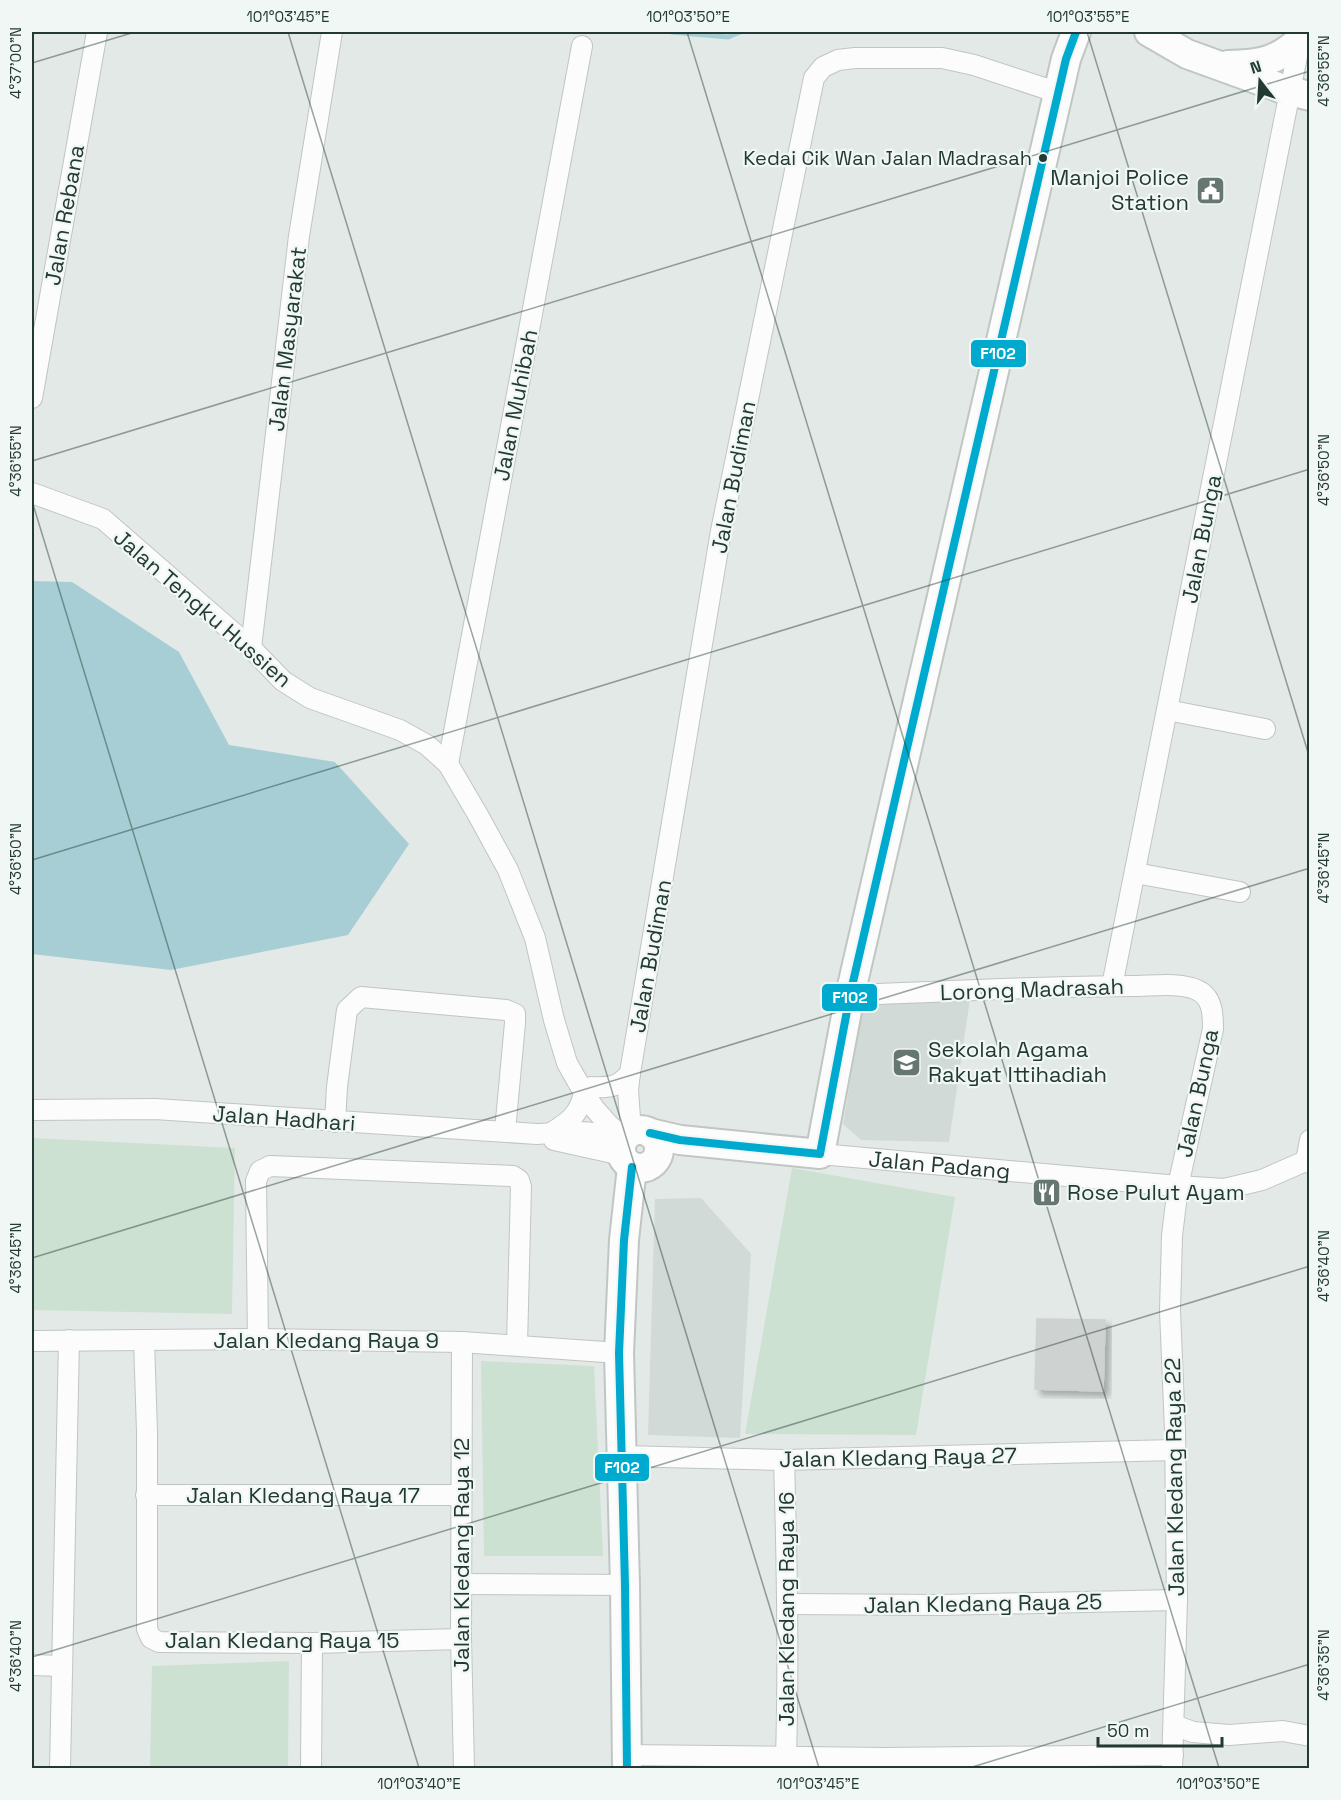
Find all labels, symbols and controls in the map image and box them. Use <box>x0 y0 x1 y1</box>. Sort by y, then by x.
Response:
text: 101°03'45"E <box>247 7 329 26</box>
text: 101°03'50"E <box>646 7 730 26</box>
text: 101°03'55"E <box>1046 7 1130 26</box>
text: 4°37'00"N <box>6 27 25 99</box>
text: 4°36'55"N <box>1314 35 1333 107</box>
north arrow <box>1230 51 1290 111</box>
text: N <box>1248 56 1264 79</box>
street label: Jalan Rebana <box>38 142 90 287</box>
place label: Kedai Cik Wan Jalan Madrasah <box>743 145 1032 171</box>
marker: Kedai Cik Wan Jalan Madrasah <box>1037 152 1049 164</box>
place label: Manjoi Police Station <box>1050 163 1189 216</box>
public building icon: Manjoi Police Station <box>1194 174 1226 206</box>
street label: Jalan Masyarakat <box>262 245 312 433</box>
street label: Jalan Muhibah <box>487 327 543 483</box>
line badge: F102 <box>970 339 1027 368</box>
text: F102 <box>980 343 1016 364</box>
street label: Jalan Budiman <box>704 398 762 556</box>
text: 4°36'55"N <box>6 425 25 497</box>
text: 4°36'50"N <box>1314 434 1333 506</box>
street label: Jalan Bunga <box>1175 472 1227 606</box>
street label: Jalan Tengku Hussien <box>108 523 298 693</box>
text: 4°36'50"N <box>6 823 25 895</box>
text: 4°36'45"N <box>1314 832 1333 904</box>
street label: Jalan Budiman <box>623 877 677 1035</box>
street label: Lorong Madrasah <box>940 972 1124 1006</box>
line badge: F102 <box>821 983 878 1012</box>
text: F102 <box>832 987 868 1008</box>
street label: Jalan Bunga <box>1170 1026 1224 1160</box>
place label: Sekolah Agama Rakyat Ittihadiah <box>928 1035 1107 1088</box>
school or university icon: Sekolah Agama Rakyat Ittihadiah <box>891 1046 923 1078</box>
street label: Jalan Hadhari <box>212 1099 356 1137</box>
street label: Jalan Padang <box>867 1144 1012 1185</box>
restaurant icon: Rose Pulut Ayam <box>1030 1176 1062 1208</box>
place label: Rose Pulut Ayam <box>1067 1178 1245 1206</box>
text: 4°36'45"N <box>6 1222 25 1294</box>
text: 4°36'40"N <box>1314 1230 1333 1302</box>
street label: Jalan Kledang Raya 9 <box>213 1326 439 1354</box>
street label: Jalan Kledang Raya 22 <box>1158 1357 1190 1597</box>
street label: Jalan Kledang Raya 12 <box>447 1438 475 1672</box>
street label: Jalan Kledang Raya 27 <box>779 1441 1017 1473</box>
line badge: F102 <box>594 1453 650 1482</box>
text: F102 <box>604 1457 640 1478</box>
street label: Jalan Kledang Raya 17 <box>186 1481 420 1509</box>
street label: Jalan Kledang Raya 16 <box>772 1492 800 1726</box>
street label: Jalan Kledang Raya 25 <box>863 1587 1103 1619</box>
text: 4°36'40"N <box>6 1620 25 1692</box>
street label: Jalan Kledang Raya 15 <box>165 1626 399 1654</box>
text: 4°36'35"N <box>1314 1629 1333 1701</box>
scale bar <box>1098 1710 1222 1748</box>
text: 50 m <box>1107 1719 1149 1742</box>
text: 101°03'40"E <box>377 1774 461 1793</box>
text: 101°03'45"E <box>777 1774 859 1793</box>
text: 101°03'50"E <box>1176 1774 1260 1793</box>

